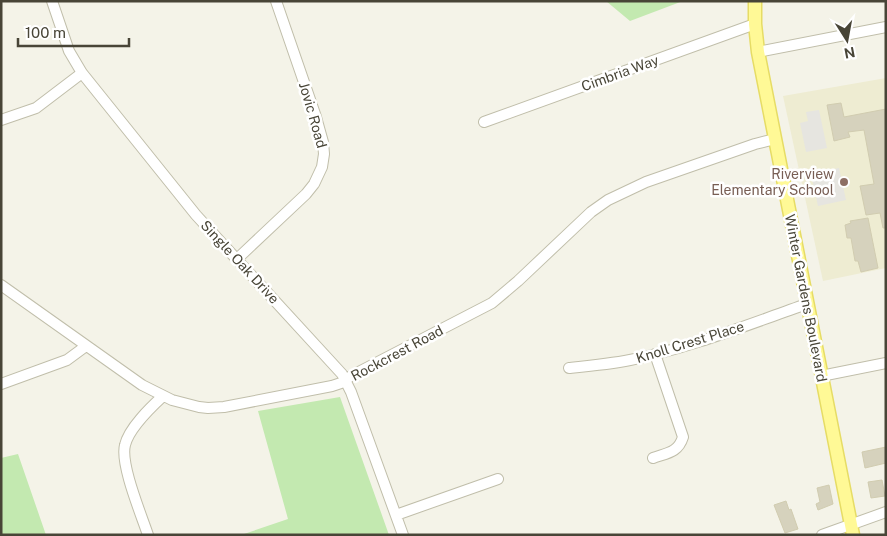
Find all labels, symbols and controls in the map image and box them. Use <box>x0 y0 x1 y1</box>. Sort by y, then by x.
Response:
scale bar <box>18 15 129 47</box>
north arrow <box>822 15 872 65</box>
text: 100 m <box>25 24 66 41</box>
text: N <box>843 44 856 62</box>
street label: Cimbria Way <box>579 51 661 94</box>
street label: Jovic Road <box>296 80 330 150</box>
place label: Riverview Elementary School <box>711 166 834 198</box>
marker: Riverview Elementary School <box>838 176 850 188</box>
street label: Winter Gardens Boulevard <box>782 213 830 383</box>
street label: Single Oak Drive <box>197 217 283 307</box>
street label: Knoll Crest Place <box>634 318 746 366</box>
street label: Rockcrest Road <box>348 322 446 384</box>

